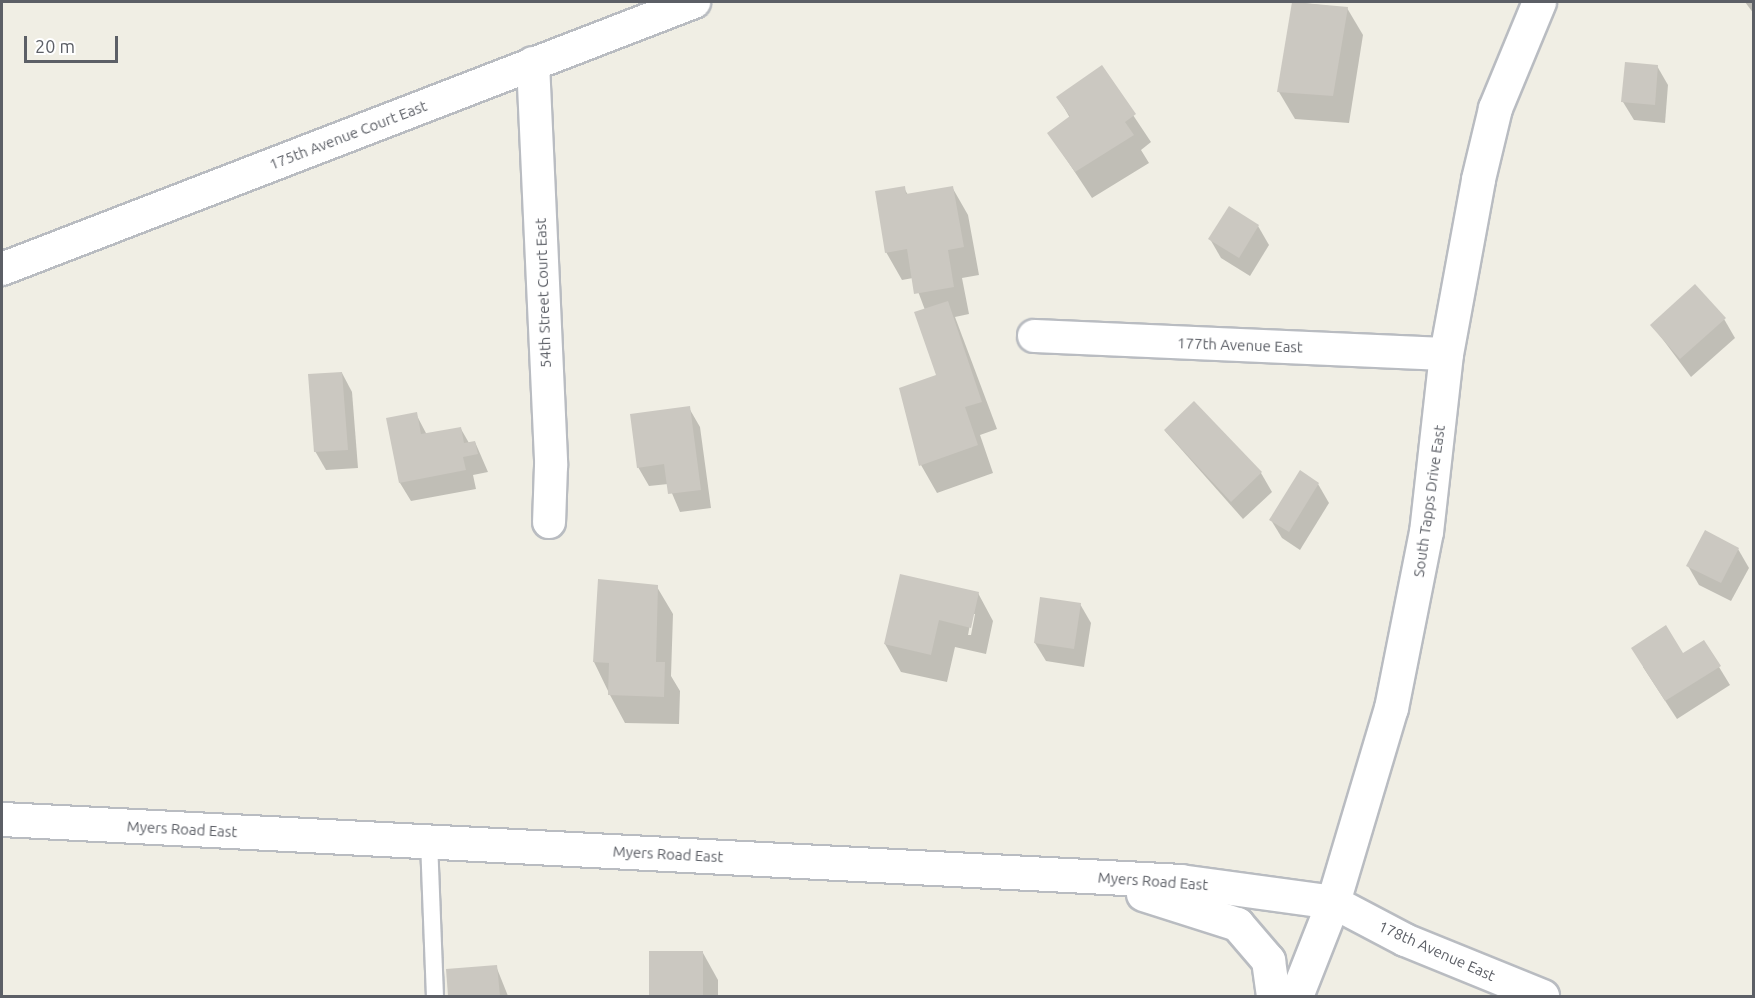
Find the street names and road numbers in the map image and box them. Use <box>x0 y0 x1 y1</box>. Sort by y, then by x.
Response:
street label: 175th Avenue Court East <box>267 97 429 173</box>
street label: 54th Street Court East <box>531 218 555 368</box>
street label: 177th Avenue East <box>1177 334 1303 356</box>
street label: South Tapps Drive East <box>1409 424 1449 578</box>
street label: Myers Road East <box>126 817 238 841</box>
street label: Myers Road East <box>612 842 724 866</box>
street label: Myers Road East <box>1097 868 1209 894</box>
street label: 178th Avenue East <box>1376 917 1498 985</box>

